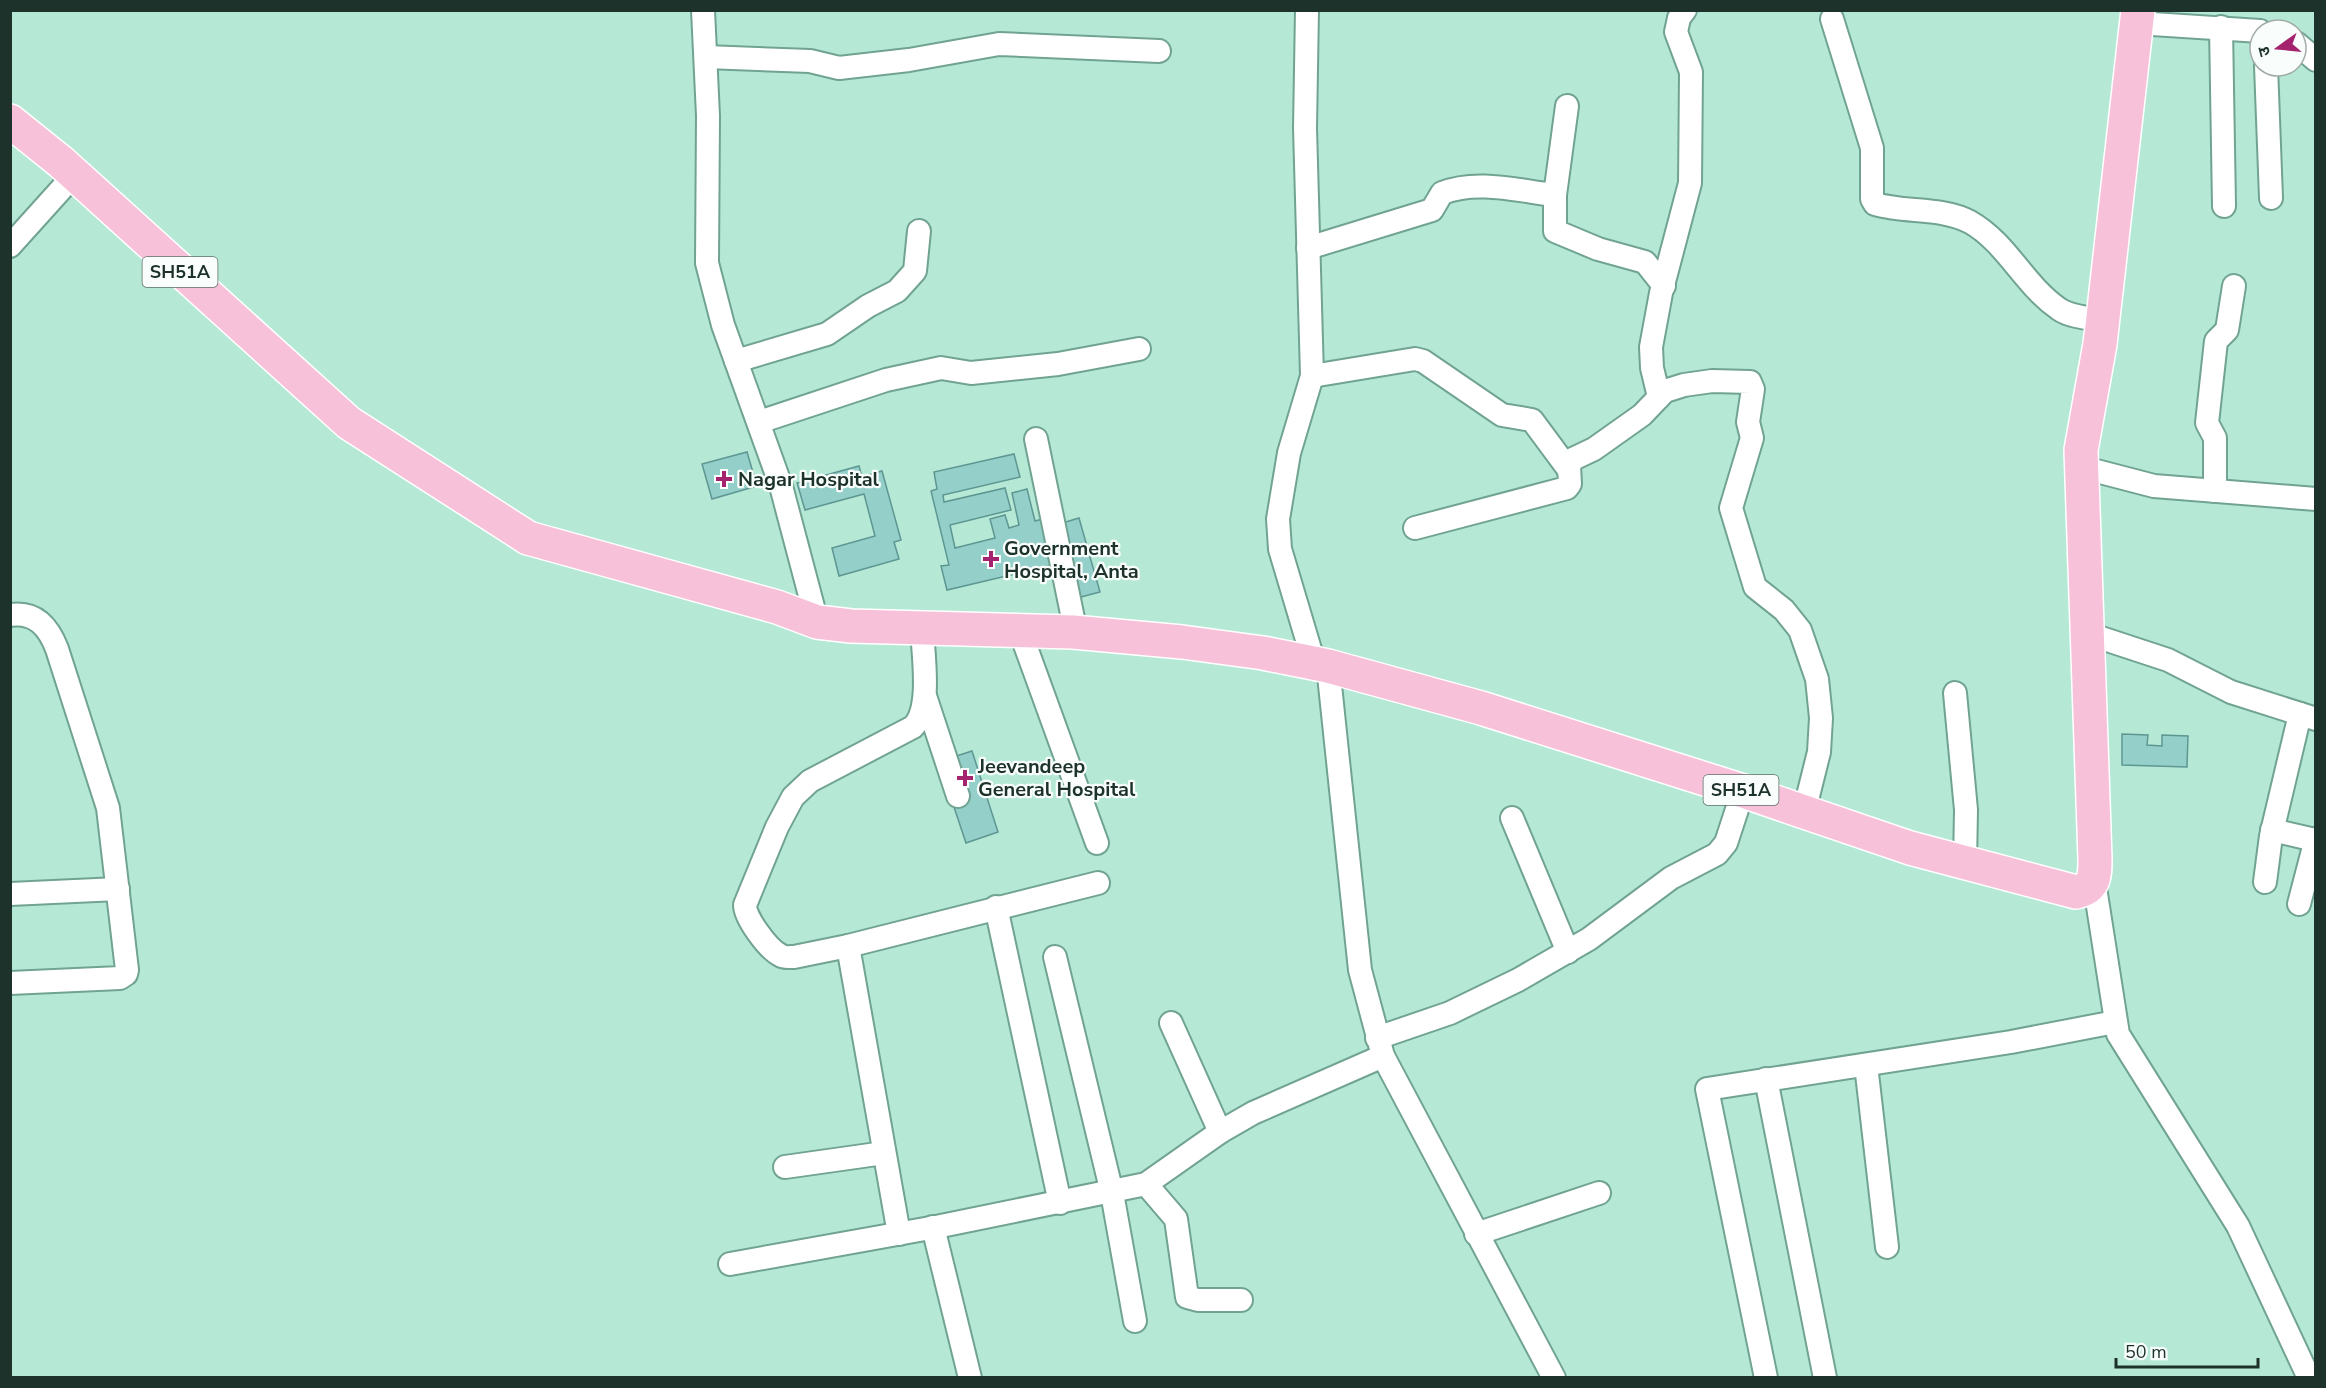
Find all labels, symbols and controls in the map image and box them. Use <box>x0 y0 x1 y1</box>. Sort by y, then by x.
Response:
north arrow <box>2248 18 2308 78</box>
text: उ <box>2252 44 2276 59</box>
road number: SH51A <box>142 257 218 287</box>
place label: Nagar Hospital <box>738 466 880 493</box>
marker: Nagar Hospital <box>715 470 733 488</box>
place label: Government Hospital, Anta <box>1004 535 1139 585</box>
marker: Government Hospital, Anta <box>982 550 1000 568</box>
place label: Jeevandeep General Hospital <box>977 753 1136 803</box>
marker: Jeevandeep General Hospital <box>956 769 974 787</box>
road number: SH51A <box>1704 775 1778 805</box>
scale bar <box>2116 1331 2258 1369</box>
text: 50 m <box>2125 1340 2167 1364</box>

